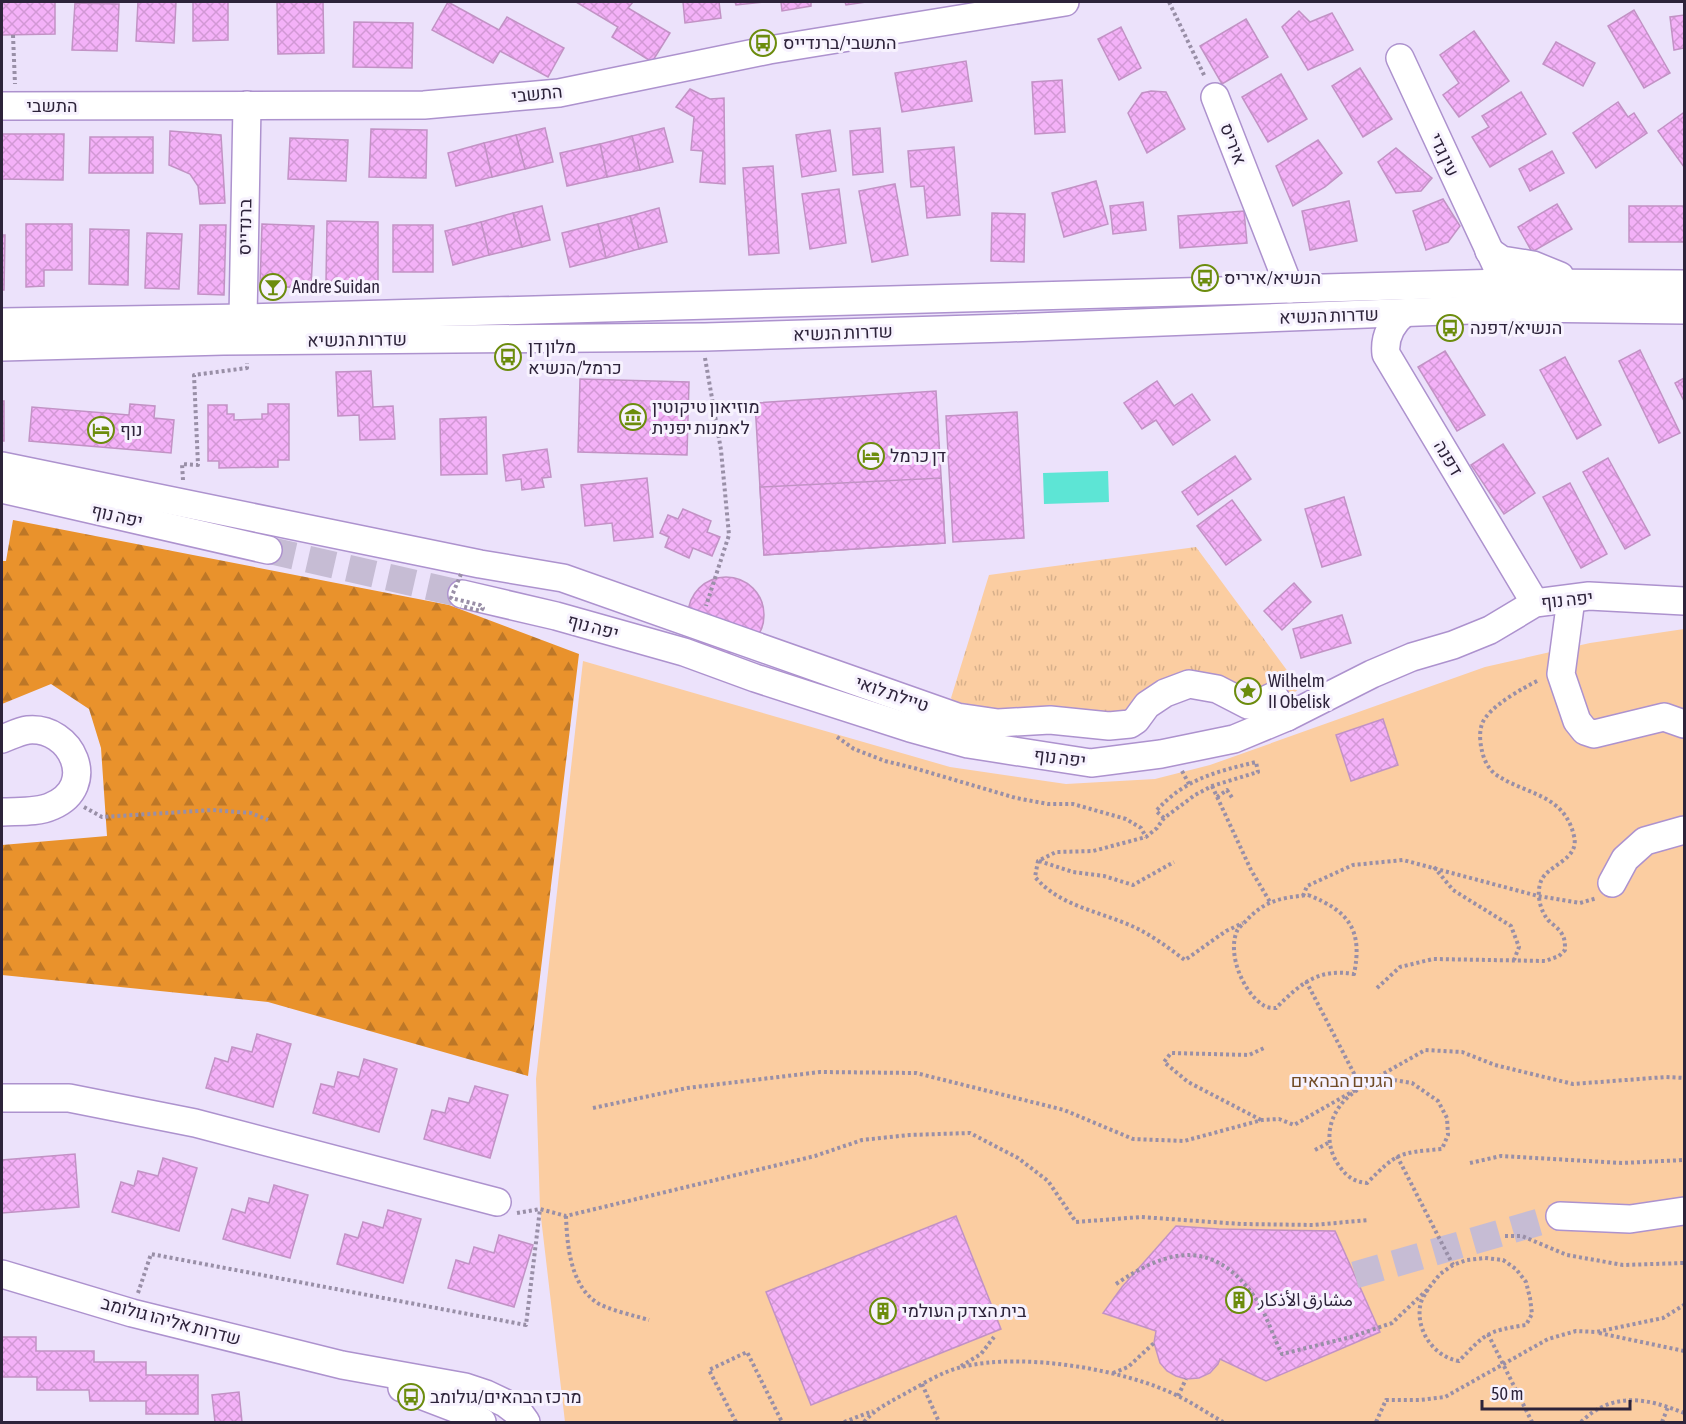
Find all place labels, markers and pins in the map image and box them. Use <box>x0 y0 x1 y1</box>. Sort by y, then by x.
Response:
bus stop icon: התשבי/ברנדייס <box>748 28 778 58</box>
place label: התשבי/ברנדייס <box>783 32 897 53</box>
bus stop icon: הנשיא/איריס <box>1190 263 1220 293</box>
place label: הנשיא/איריס <box>1224 267 1321 288</box>
bar icon: Andre Suidan <box>258 272 288 302</box>
place label: Andre Suidan <box>292 276 380 297</box>
bus stop icon: הנשיא/דפנה <box>1435 313 1465 343</box>
place label: הנשיא/דפנה <box>1470 317 1562 338</box>
place label: מלון דן כרמל/הנשיא <box>528 336 622 378</box>
bus stop icon: מלון דן כרמל/הנשיא <box>493 342 523 372</box>
place label: מוזיאון טיקוטין לאמנות יפנית <box>652 396 760 438</box>
museum icon: מוזיאון טיקוטין לאמנות יפנית <box>618 402 648 432</box>
hotel icon: נוף <box>86 415 116 445</box>
place label: נוף <box>120 419 143 440</box>
hotel icon: דן כרמל <box>856 441 886 471</box>
place label: דן כרמל <box>890 445 946 466</box>
place label: Wilhelm II Obelisk <box>1268 670 1330 712</box>
place icon: Wilhelm II Obelisk <box>1233 676 1263 706</box>
building icon: مشارق الأذكار <box>1224 1285 1254 1315</box>
place label: مشارق الأذكار <box>1257 1289 1353 1311</box>
building icon: בית הצדק העולמי <box>868 1296 898 1326</box>
place label: בית הצדק העולמי <box>902 1300 1027 1321</box>
bus stop icon: מרכז הבהאים/גולומב <box>396 1382 426 1412</box>
place label: מרכז הבהאים/גולומב <box>430 1386 582 1407</box>

